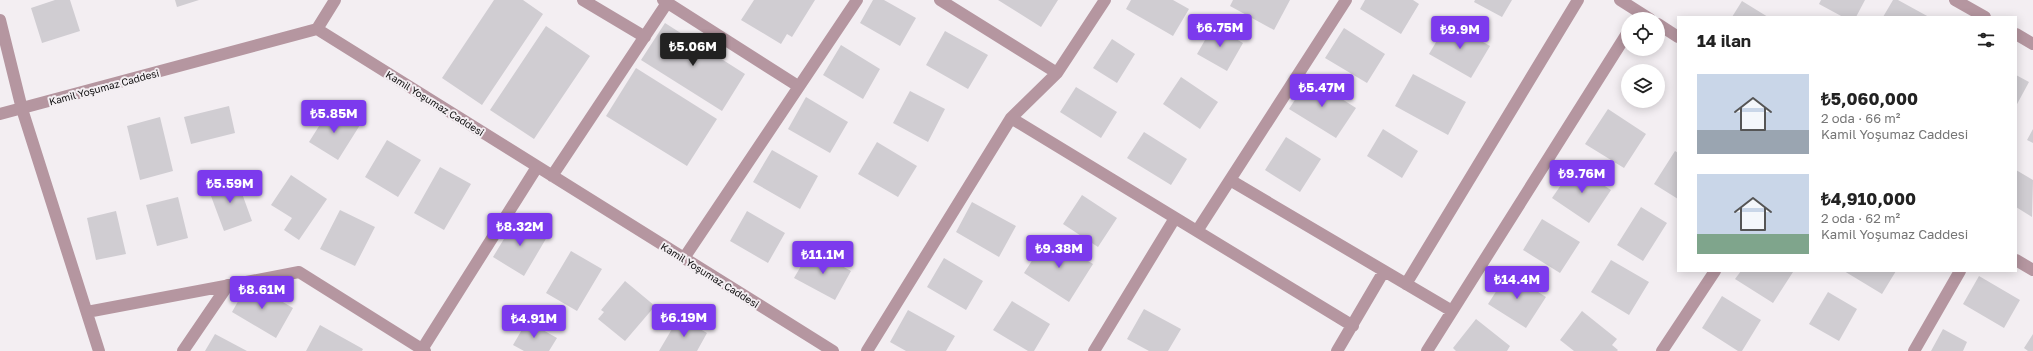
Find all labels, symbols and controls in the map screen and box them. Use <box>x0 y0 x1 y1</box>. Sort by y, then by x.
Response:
map controls <box>1621 12 1665 108</box>
button: locate <box>1621 12 1665 56</box>
pin: ₺6.75M <box>1187 14 1253 48</box>
pin: ₺9.9M <box>1432 16 1488 50</box>
text: ₺6.75M <box>1197 19 1243 35</box>
text: ₺9.9M <box>1440 21 1480 37</box>
icon: filters <box>1975 29 1997 51</box>
text: 14 ilan <box>1697 30 1751 51</box>
pin: ₺5.06M <box>660 33 726 67</box>
text: ₺5.06M <box>669 38 717 54</box>
button: layers <box>1621 64 1665 108</box>
street label: Kamil Yoşumaz Caddesi <box>48 67 160 107</box>
street label: Kamil Yoşumaz Caddesi <box>384 68 486 138</box>
pin: ₺5.47M <box>1289 74 1355 108</box>
text: ₺5.47M <box>1299 79 1345 95</box>
text: ₺5,060,000 <box>1821 88 1918 109</box>
icon: home <box>1729 90 1777 138</box>
pin: ₺5.85M <box>301 100 367 134</box>
text: ₺5.85M <box>310 105 358 121</box>
text: 2 oda · 66 m² <box>1821 110 1901 126</box>
text: Kamil Yoşumaz Caddesi <box>1821 126 1968 142</box>
pin: ₺9.76M <box>1549 160 1615 194</box>
text: ₺9.76M <box>1559 165 1605 181</box>
pin: ₺5.59M <box>197 170 263 204</box>
text: ₺5.59M <box>206 175 254 191</box>
text: ₺4,910,000 <box>1821 188 1916 209</box>
icon: home <box>1729 190 1777 238</box>
text: 2 oda · 62 m² <box>1821 210 1900 226</box>
pin: ₺8.32M <box>487 213 553 247</box>
text: ₺8.32M <box>496 218 544 234</box>
text: Kamil Yoşumaz Caddesi <box>1821 226 1968 242</box>
pin: ₺9.38M <box>1026 235 1092 269</box>
street label: Kamil Yoşumaz Caddesi <box>659 240 761 310</box>
text: ₺9.38M <box>1035 240 1083 256</box>
pin: ₺11.1M <box>790 241 856 275</box>
text: ₺11.1M <box>801 246 845 262</box>
pin: ₺14.4M <box>1484 266 1550 300</box>
text: ₺14.4M <box>1494 271 1540 287</box>
pin: ₺8.61M <box>229 276 295 310</box>
text: ₺8.61M <box>239 281 285 297</box>
pin: ₺6.19M <box>651 304 717 338</box>
pin: ₺4.91M <box>501 305 567 339</box>
text: ₺6.19M <box>661 309 707 325</box>
text: ₺4.91M <box>511 310 557 326</box>

